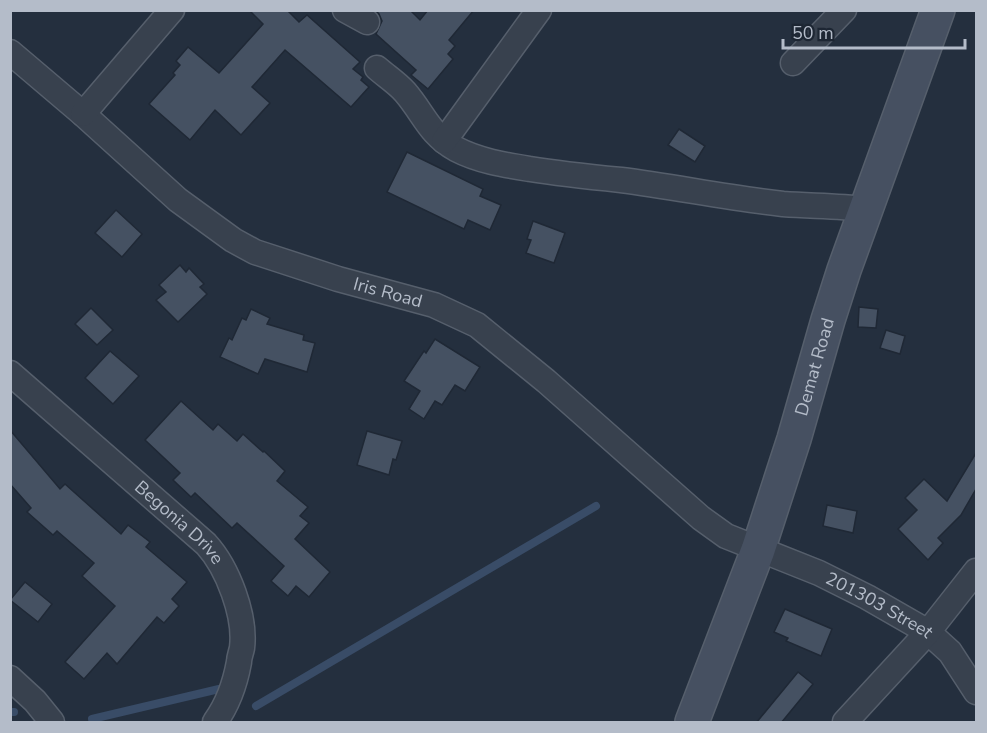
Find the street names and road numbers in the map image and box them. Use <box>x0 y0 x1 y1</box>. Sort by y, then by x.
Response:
street label: Iris Road <box>351 272 425 313</box>
street label: Demat Road <box>789 315 840 419</box>
street label: Begonia Drive <box>130 475 229 569</box>
street label: 201303 Street <box>822 566 939 644</box>

